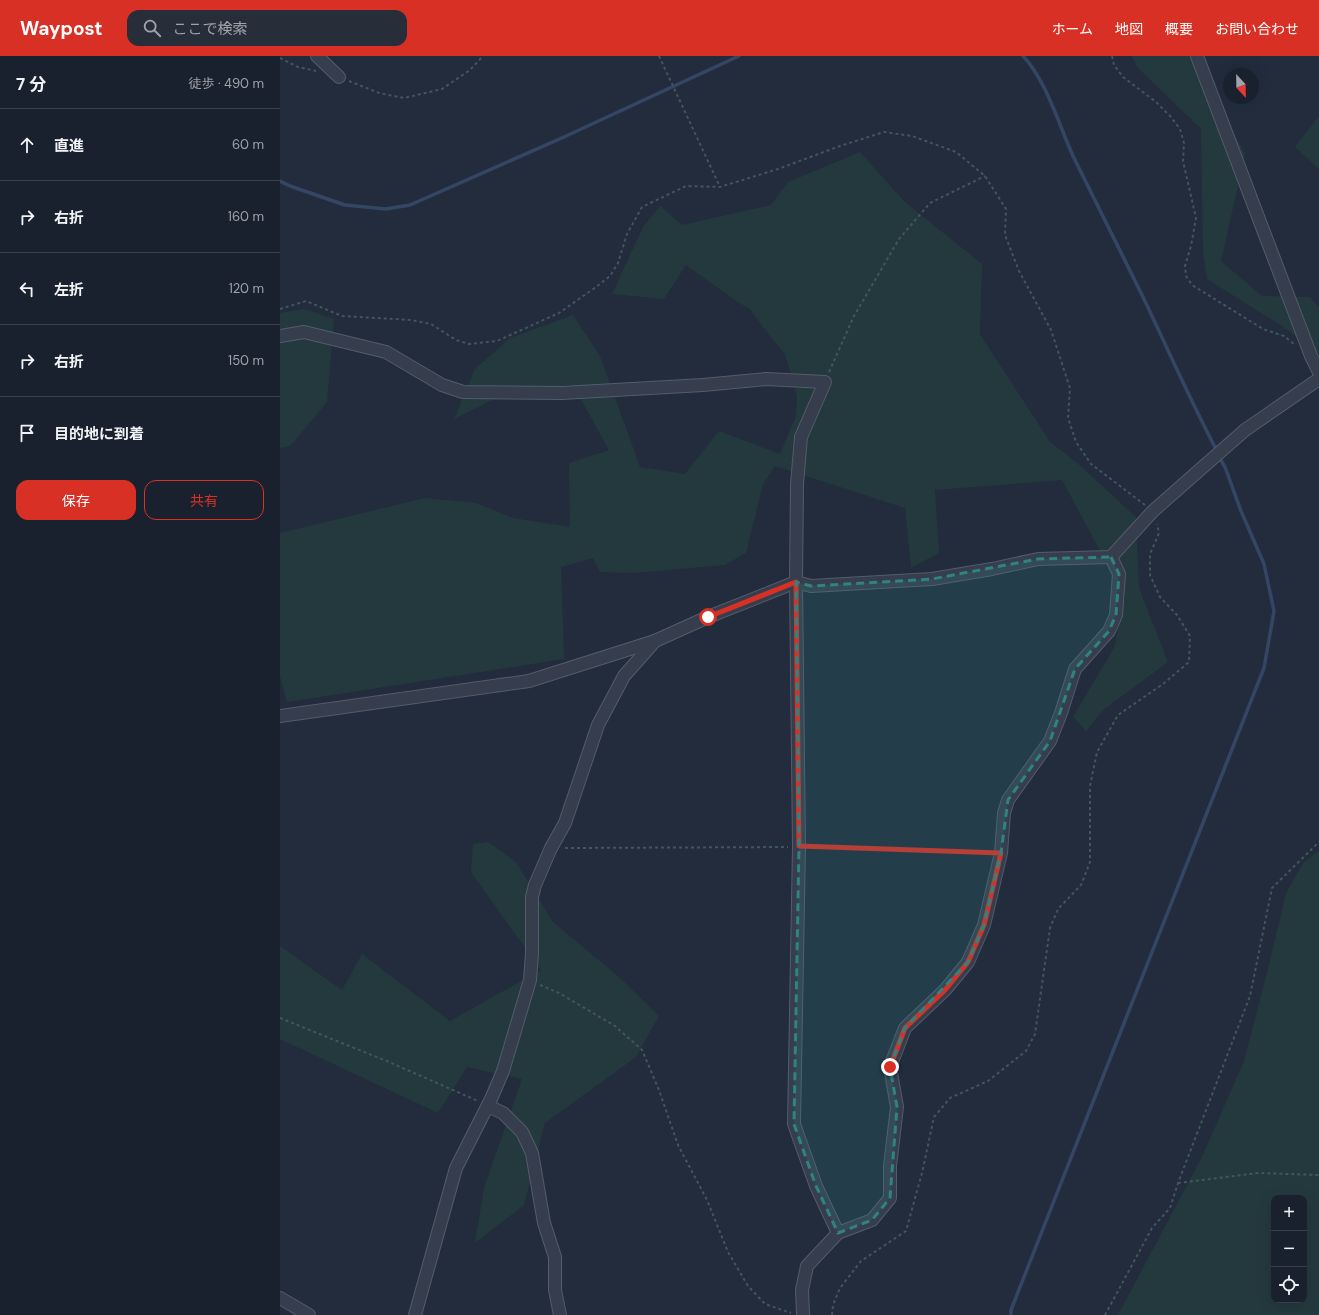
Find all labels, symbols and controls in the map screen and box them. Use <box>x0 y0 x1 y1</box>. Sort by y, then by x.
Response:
search box <box>127 10 407 46</box>
text: Waypost <box>20 16 103 41</box>
icon: search <box>141 17 163 39</box>
text: ここで検索 <box>173 19 248 39</box>
text: ホーム <box>1051 20 1093 38</box>
text: 地図 <box>1115 20 1143 38</box>
text: 概要 <box>1165 20 1193 38</box>
text: お問い合わせ <box>1215 20 1299 38</box>
north arrow <box>1223 68 1259 104</box>
text: 7 分 <box>16 73 46 95</box>
text: 徒歩 · 490 m <box>189 75 264 92</box>
icon: ahead <box>16 134 38 156</box>
text: 直進 <box>54 136 84 156</box>
text: 60 m <box>232 136 264 153</box>
icon: right <box>16 206 38 228</box>
text: 右折 <box>54 208 84 228</box>
text: 160 m <box>228 208 264 225</box>
icon: left <box>16 278 38 300</box>
text: 左折 <box>54 280 84 300</box>
text: 120 m <box>229 280 264 297</box>
icon: right <box>16 350 38 372</box>
text: 右折 <box>54 352 84 372</box>
text: 150 m <box>228 352 264 369</box>
icon: arrive <box>16 422 38 444</box>
text: 目的地に到着 <box>54 424 144 444</box>
button: 保存 <box>16 480 136 520</box>
button: 共有 <box>144 480 264 520</box>
route start <box>699 608 717 626</box>
route end <box>881 1058 899 1076</box>
map controls <box>1271 1195 1307 1303</box>
button: + <box>1271 1195 1307 1231</box>
button: − <box>1271 1231 1307 1267</box>
button: locate <box>1271 1267 1307 1303</box>

